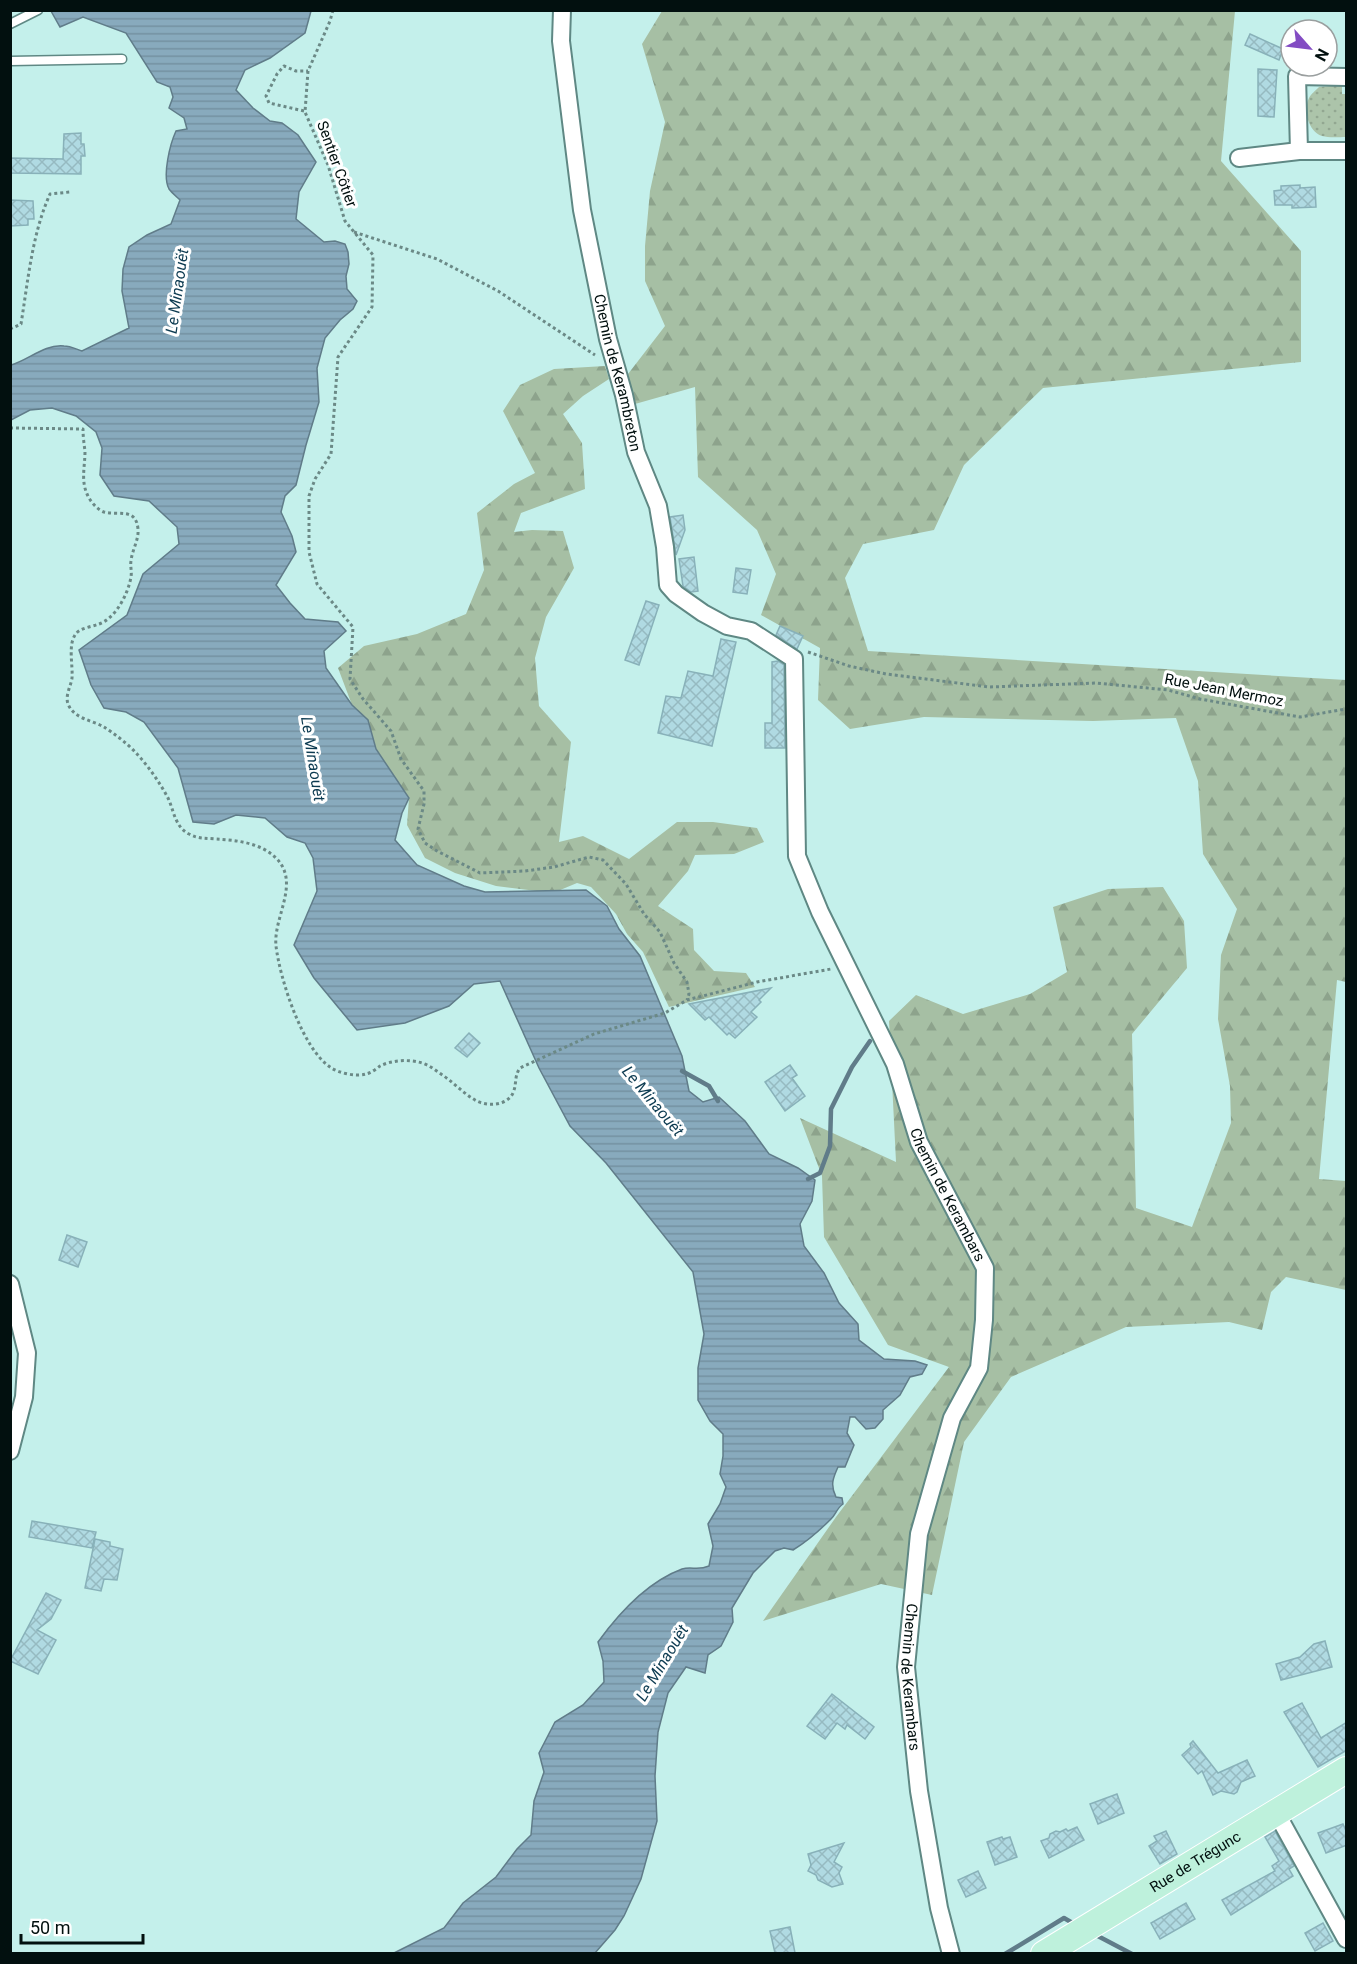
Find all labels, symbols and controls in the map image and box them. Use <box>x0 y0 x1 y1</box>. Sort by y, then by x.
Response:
north arrow <box>1279 18 1339 78</box>
text: N <box>1311 45 1333 64</box>
street label: Sentier Côtier <box>313 118 361 210</box>
water label: Le Minaouët <box>162 246 192 335</box>
street label: Chemin de Kerambreton <box>590 293 645 453</box>
street label: Rue Jean Mermoz <box>1163 670 1285 710</box>
water label: Le Minaouët <box>297 715 329 804</box>
water label: Le Minaouët <box>618 1062 688 1141</box>
street label: Chemin de Kerambars <box>906 1126 989 1265</box>
street label: Chemin de Kerambars <box>897 1603 924 1752</box>
water label: Le Minaouët <box>632 1621 693 1705</box>
street label: Rue de Trégunc <box>1146 1827 1244 1896</box>
scale bar <box>21 1907 142 1945</box>
text: 50 m <box>30 1917 70 1938</box>

